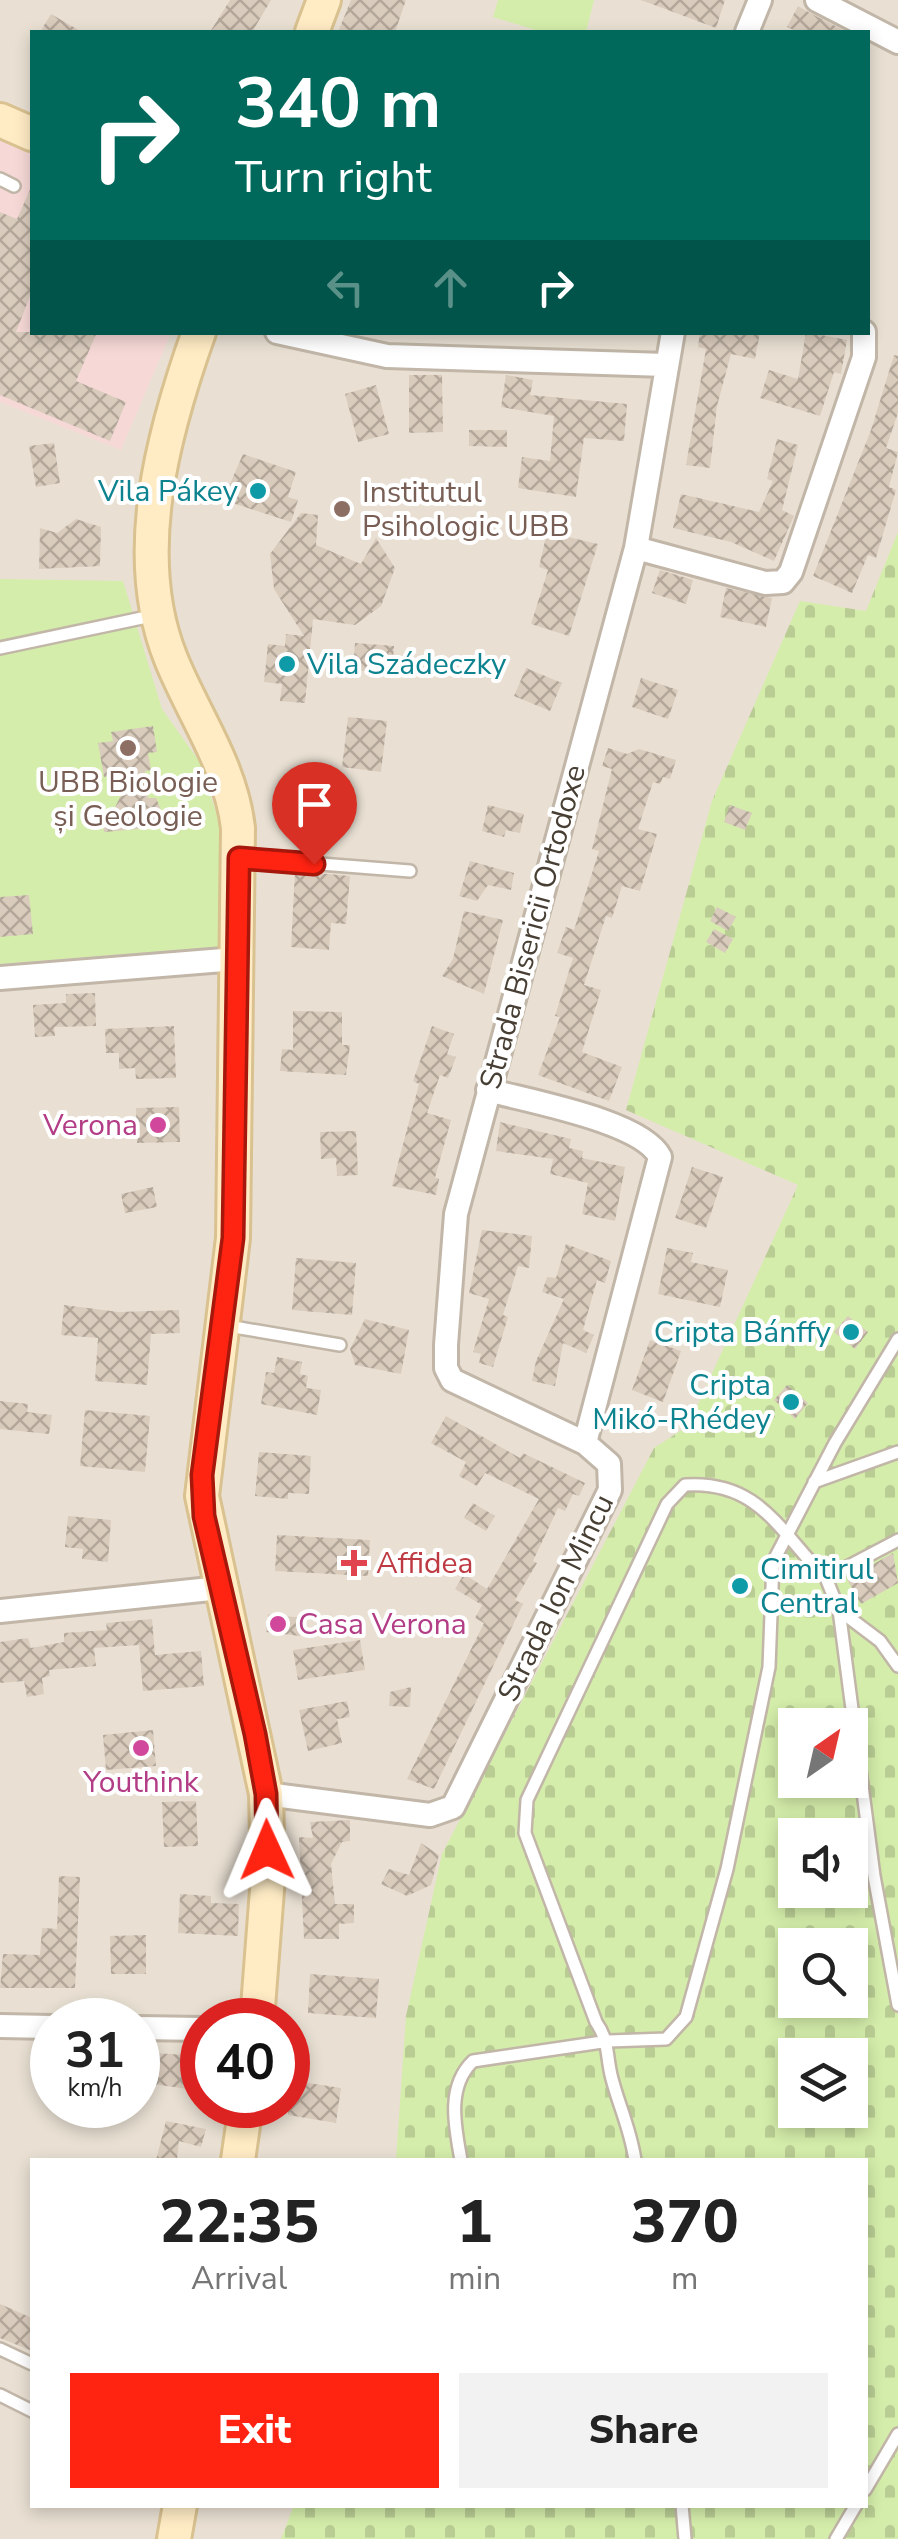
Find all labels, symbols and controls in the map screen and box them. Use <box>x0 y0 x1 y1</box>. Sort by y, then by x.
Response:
text: 340 m <box>235 56 441 152</box>
icon: right <box>70 70 200 200</box>
text: Turn right <box>235 147 432 208</box>
icon: left <box>318 260 373 315</box>
icon: ahead <box>423 260 478 315</box>
icon: right <box>528 260 583 315</box>
place label: Vila Pákey <box>97 471 239 512</box>
place label: Institutul Psihologic UBB <box>362 472 570 547</box>
marker: Vila Pákey <box>247 480 269 502</box>
marker: Institutul Psihologic UBB <box>331 498 353 520</box>
place label: Vila Szádeczky <box>306 644 507 685</box>
marker: Vila Szádeczky <box>276 653 298 675</box>
marker: UBB Biologie și Geologie <box>117 737 139 759</box>
street label: Strada Bisericii Ortodoxe <box>470 760 596 1094</box>
place label: UBB Biologie și Geologie <box>38 762 218 837</box>
pin <box>272 762 357 865</box>
icon: arrive <box>287 777 342 832</box>
place label: Verona <box>42 1105 138 1146</box>
marker: Verona <box>147 1114 169 1136</box>
place label: Cripta Bánffy <box>654 1312 832 1353</box>
marker: Cripta Bánffy <box>840 1321 862 1343</box>
place label: Cripta Mikó-Rhédey <box>592 1365 772 1440</box>
marker: Cripta Mikó-Rhédey <box>780 1391 802 1413</box>
street label: Strada Ion Mincu <box>488 1487 624 1709</box>
place label: Affidea <box>376 1543 473 1584</box>
place label: Cimitirul Central <box>760 1549 874 1624</box>
marker: Affidea <box>341 1550 367 1576</box>
marker: Cimitirul Central <box>729 1575 751 1597</box>
place label: Casa Verona <box>298 1604 467 1645</box>
marker: Casa Verona <box>267 1613 289 1635</box>
north arrow <box>778 1708 868 1798</box>
map controls <box>778 1708 868 2128</box>
marker: Youthink <box>130 1737 152 1759</box>
place label: Youthink <box>82 1762 200 1803</box>
position arrow <box>215 1798 319 1902</box>
button: sound <box>778 1818 868 1908</box>
button: search <box>778 1928 868 2018</box>
speed limit sign: 40 <box>180 1998 310 2128</box>
text: 31 <box>65 2016 125 2085</box>
button: layers <box>778 2038 868 2128</box>
text: km/h <box>67 2071 123 2105</box>
text: 22:35 <box>159 2181 319 2263</box>
text: 1 <box>457 2181 493 2263</box>
text: 370 <box>631 2181 739 2263</box>
text: Arrival <box>191 2257 287 2300</box>
text: min <box>448 2257 501 2300</box>
text: m <box>671 2257 698 2300</box>
button: Exit <box>70 2373 439 2488</box>
button: Share <box>459 2373 828 2488</box>

